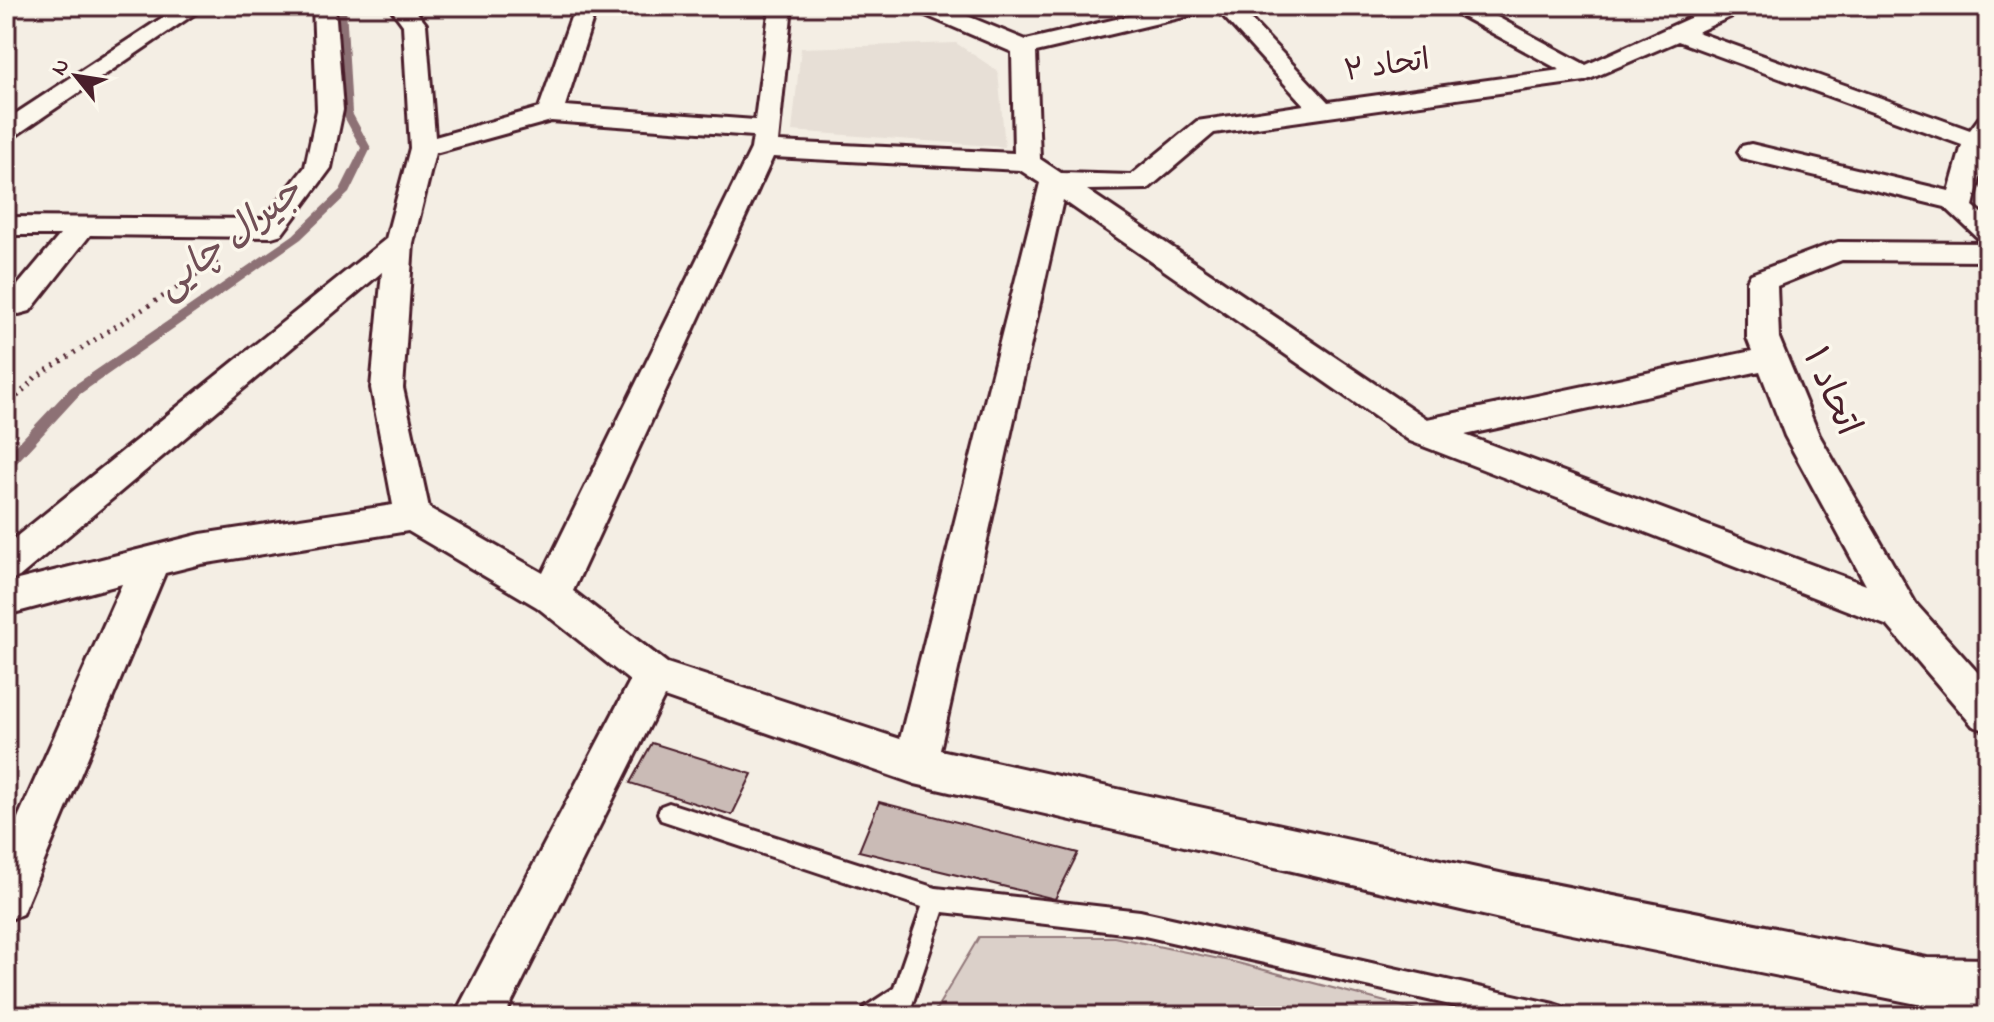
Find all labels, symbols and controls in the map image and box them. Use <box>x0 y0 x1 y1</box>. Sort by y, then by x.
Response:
north arrow <box>36 36 116 116</box>
street label: اتحاد ۲ <box>1341 39 1433 95</box>
text: N <box>44 53 79 82</box>
water label: جیرال چایی <box>145 165 316 314</box>
street label: اتحاد ۱ <box>1787 339 1873 445</box>

